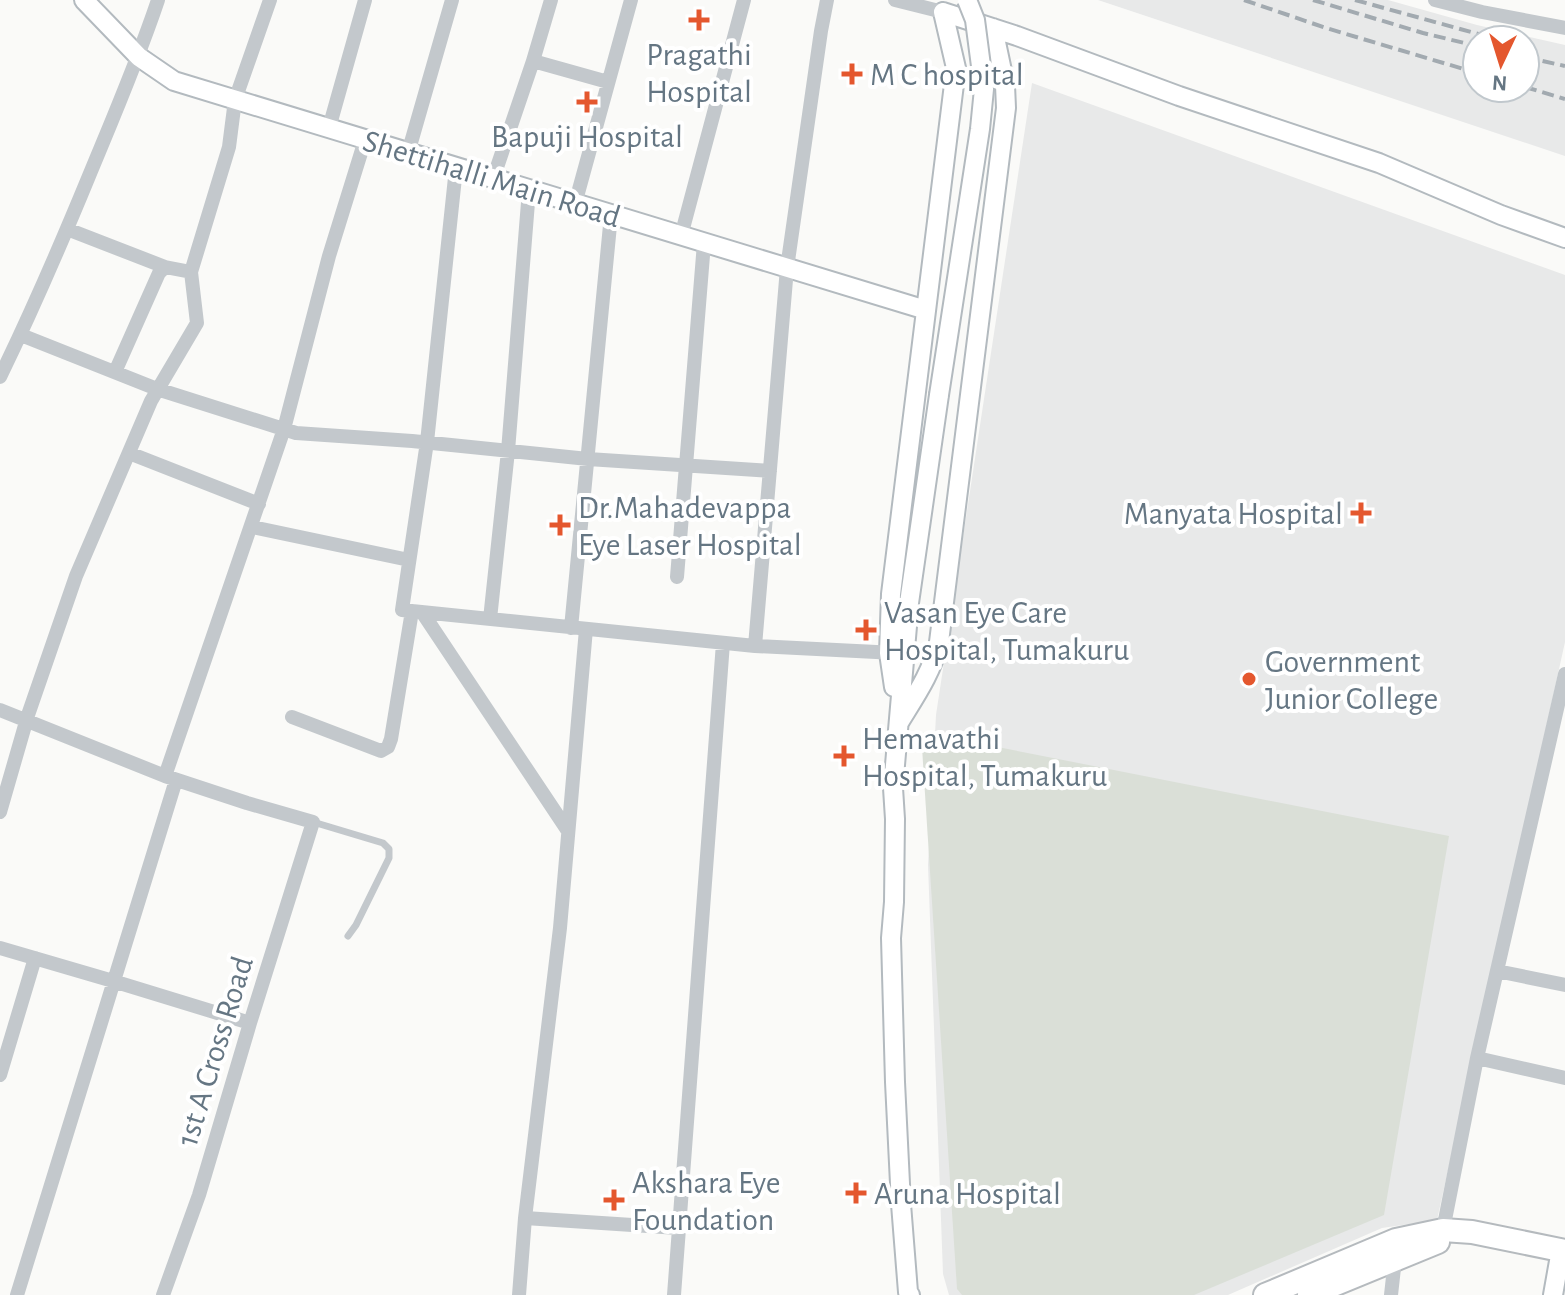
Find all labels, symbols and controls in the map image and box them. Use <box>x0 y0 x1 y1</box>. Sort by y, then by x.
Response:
marker: Pragathi Hospital <box>688 9 710 31</box>
north arrow <box>1461 24 1541 104</box>
place label: Pragathi Hospital <box>646 39 752 108</box>
place label: M C hospital <box>870 59 1024 91</box>
marker: M C hospital <box>841 63 863 85</box>
text: N <box>1491 71 1508 94</box>
marker: Bapuji Hospital <box>576 91 598 113</box>
place label: Bapuji Hospital <box>491 121 683 153</box>
street label: Shettihalli Main Road <box>359 125 624 233</box>
place label: Dr.Mahadevappa Eye Laser Hospital <box>578 492 802 561</box>
place label: Manyata Hospital <box>1124 498 1343 530</box>
marker: Manyata Hospital <box>1350 502 1372 524</box>
marker: Dr.Mahadevappa Eye Laser Hospital <box>549 514 571 536</box>
place label: Vasan Eye Care Hospital, Tumakuru <box>884 597 1129 666</box>
marker: Vasan Eye Care Hospital, Tumakuru <box>855 619 877 641</box>
place label: Government Junior College <box>1265 646 1438 715</box>
marker: Government Junior College <box>1240 670 1258 688</box>
place label: Hemavathi Hospital, Tumakuru <box>862 723 1107 792</box>
marker: Hemavathi Hospital, Tumakuru <box>833 745 855 767</box>
street label: 1st A Cross Road <box>171 953 259 1150</box>
place label: Akshara Eye Foundation <box>632 1167 781 1236</box>
place label: Aruna Hospital <box>874 1178 1061 1210</box>
marker: Aruna Hospital <box>845 1182 867 1204</box>
marker: Akshara Eye Foundation <box>603 1189 625 1211</box>

